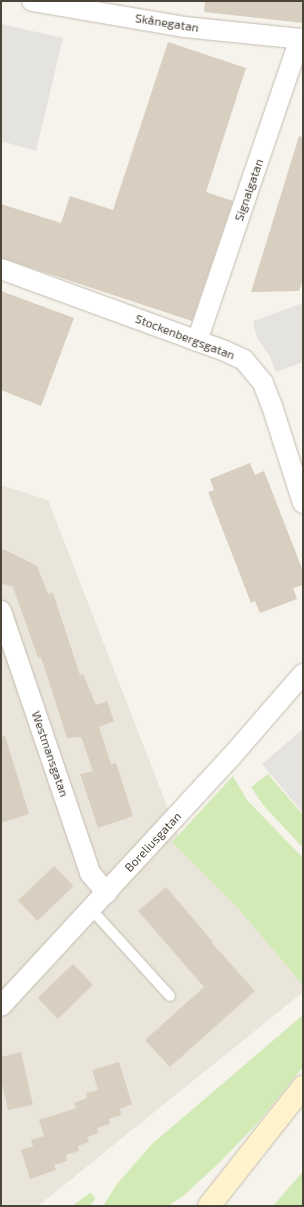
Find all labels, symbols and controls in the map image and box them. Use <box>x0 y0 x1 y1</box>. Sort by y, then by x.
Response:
street label: Skånegatan <box>134 11 200 35</box>
street label: Signalgatan <box>232 157 266 223</box>
street label: Stockenbergsgatan <box>133 311 237 363</box>
street label: Westmansgatan <box>29 709 71 799</box>
street label: Boreliusgatan <box>122 809 184 875</box>

